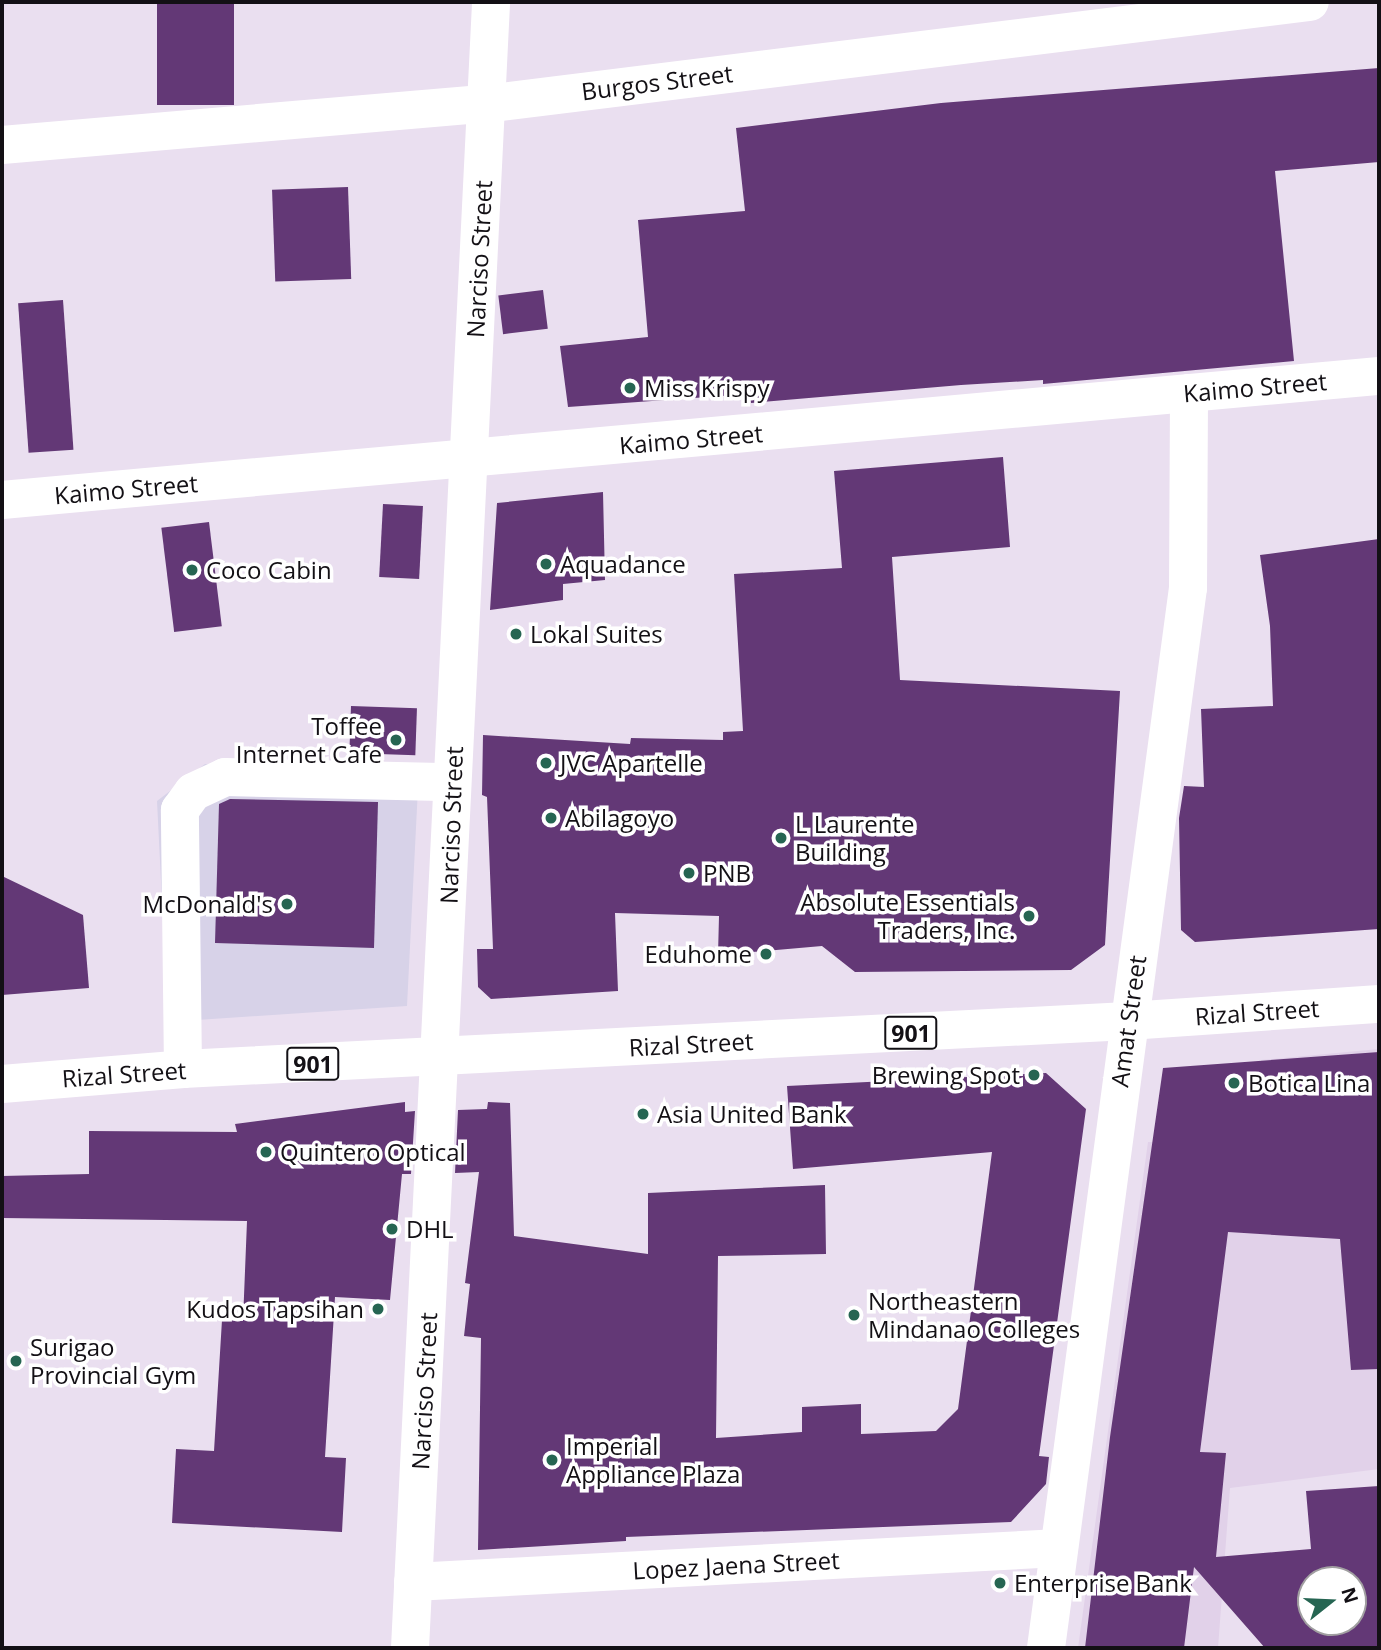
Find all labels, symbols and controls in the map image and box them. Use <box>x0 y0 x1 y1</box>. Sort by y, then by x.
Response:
street label: Burgos Street <box>580 58 734 106</box>
street label: Narciso Street <box>460 179 498 339</box>
street label: Kaimo Street <box>1182 366 1328 408</box>
place label: Miss Krispy <box>644 374 769 402</box>
marker: Miss Krispy <box>622 380 638 396</box>
street label: Kaimo Street <box>618 418 764 460</box>
street label: Kaimo Street <box>53 468 199 510</box>
place label: Aquadance <box>560 550 686 578</box>
place label: Coco Cabin <box>206 556 332 584</box>
marker: Aquadance <box>538 556 554 572</box>
marker: Coco Cabin <box>184 562 200 578</box>
place label: Lokal Suites <box>530 620 663 648</box>
marker: Lokal Suites <box>508 626 524 642</box>
place label: Toffee Internet Cafe <box>236 712 382 768</box>
marker: Toffee Internet Cafe <box>388 732 404 748</box>
street label: Narciso Street <box>434 746 468 904</box>
place label: JVC Apartelle <box>560 749 703 777</box>
marker: JVC Apartelle <box>538 755 554 771</box>
place label: Abilagoyo <box>565 804 674 832</box>
marker: Abilagoyo <box>543 810 559 826</box>
place label: L Laurente Building <box>795 810 914 866</box>
marker: L Laurente Building <box>773 830 789 846</box>
place label: PNB <box>703 859 751 887</box>
marker: PNB <box>681 865 697 881</box>
place label: Absolute Essentials Traders, Inc. <box>800 888 1015 944</box>
place label: McDonald's <box>143 890 273 918</box>
marker: McDonald's <box>279 896 295 912</box>
marker: Absolute Essentials Traders, Inc. <box>1021 908 1037 924</box>
place label: Eduhome <box>644 940 752 968</box>
marker: Eduhome <box>758 946 774 962</box>
street label: Amat Street <box>1105 953 1151 1089</box>
street label: Rizal Street <box>1194 993 1320 1031</box>
road number: 901 <box>883 1014 939 1052</box>
street label: Rizal Street <box>628 1026 754 1062</box>
road number: 901 <box>285 1044 341 1084</box>
street label: Rizal Street <box>61 1055 187 1093</box>
place label: Brewing Spot <box>872 1061 1020 1089</box>
marker: Brewing Spot <box>1026 1067 1042 1083</box>
place label: Botica Lina <box>1248 1069 1370 1097</box>
marker: Botica Lina <box>1226 1075 1242 1091</box>
place label: Asia United Bank <box>657 1100 847 1128</box>
marker: Asia United Bank <box>635 1106 651 1122</box>
place label: Quintero Optical <box>280 1138 466 1166</box>
marker: Quintero Optical <box>258 1144 274 1160</box>
place label: DHL <box>406 1215 454 1243</box>
marker: DHL <box>384 1221 400 1237</box>
place label: Northeastern Mindanao Colleges <box>868 1287 1080 1343</box>
place label: Kudos Tapsihan <box>186 1295 364 1323</box>
marker: Kudos Tapsihan <box>370 1301 386 1317</box>
marker: Northeastern Mindanao Colleges <box>846 1307 862 1323</box>
street label: Narciso Street <box>405 1311 443 1471</box>
place label: Surigao Provincial Gym <box>30 1333 196 1389</box>
marker: Surigao Provincial Gym <box>8 1353 24 1369</box>
place label: Imperial Appliance Plaza <box>566 1432 740 1488</box>
marker: Imperial Appliance Plaza <box>544 1452 560 1468</box>
street label: Lopez Jaena Street <box>632 1545 840 1585</box>
north arrow <box>1297 1566 1367 1636</box>
place label: Enterprise Bank <box>1014 1569 1192 1597</box>
marker: Enterprise Bank <box>992 1575 1008 1591</box>
text: N <box>1335 1584 1365 1606</box>

